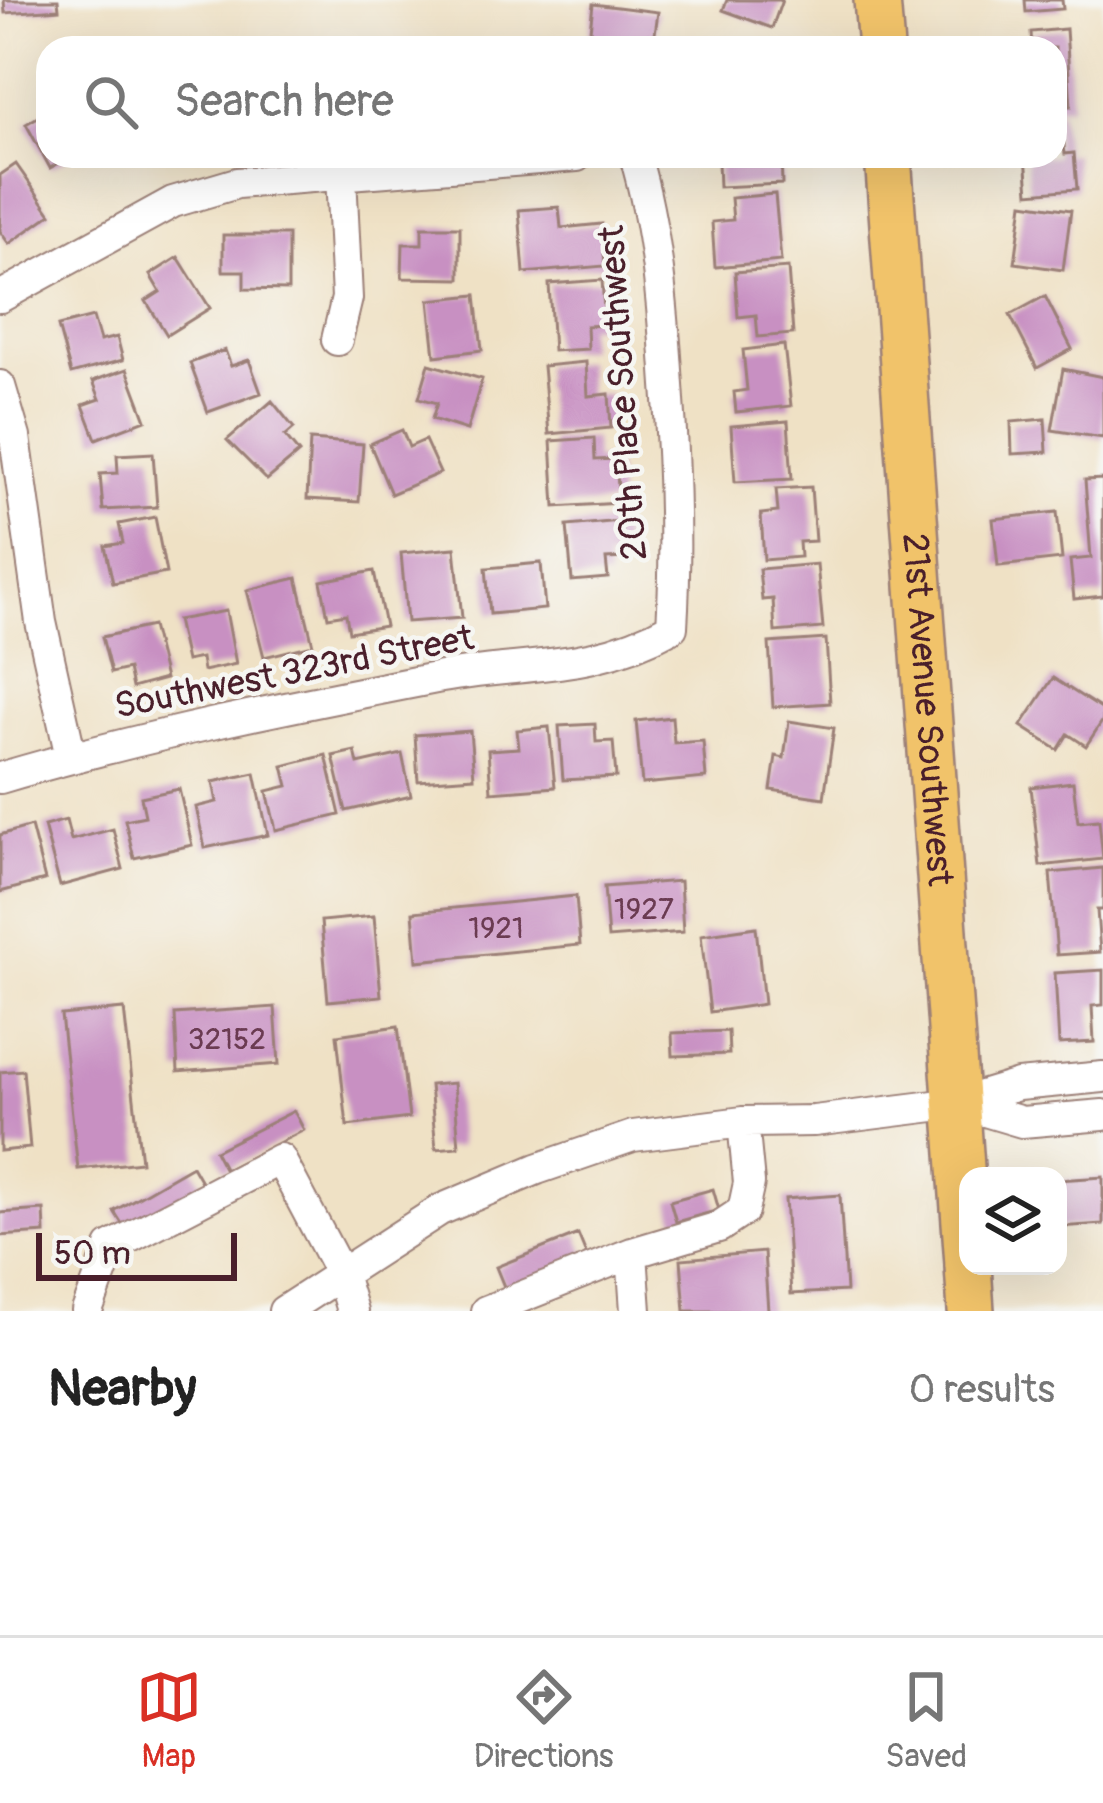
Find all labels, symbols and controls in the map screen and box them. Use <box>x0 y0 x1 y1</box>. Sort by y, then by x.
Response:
search box <box>36 36 1067 168</box>
icon: search <box>78 69 144 135</box>
text: Search here <box>174 74 394 130</box>
street label: 20th Place Southwest <box>589 224 657 562</box>
street label: 21st Avenue Southwest <box>893 532 963 888</box>
street label: Southwest 323rd Street <box>111 615 478 729</box>
house number: 1927 <box>614 891 674 928</box>
house number: 1921 <box>468 910 524 947</box>
house number: 32152 <box>188 1021 266 1058</box>
map controls <box>959 1167 1067 1275</box>
button: layers <box>959 1167 1067 1275</box>
scale bar <box>36 1227 237 1280</box>
text: 50 m <box>54 1233 131 1274</box>
text: Nearby <box>48 1357 196 1421</box>
text: 0 results <box>909 1365 1055 1414</box>
tab: Map <box>136 1664 202 1777</box>
tab: Directions <box>474 1664 614 1777</box>
tab: Saved <box>885 1664 967 1777</box>

